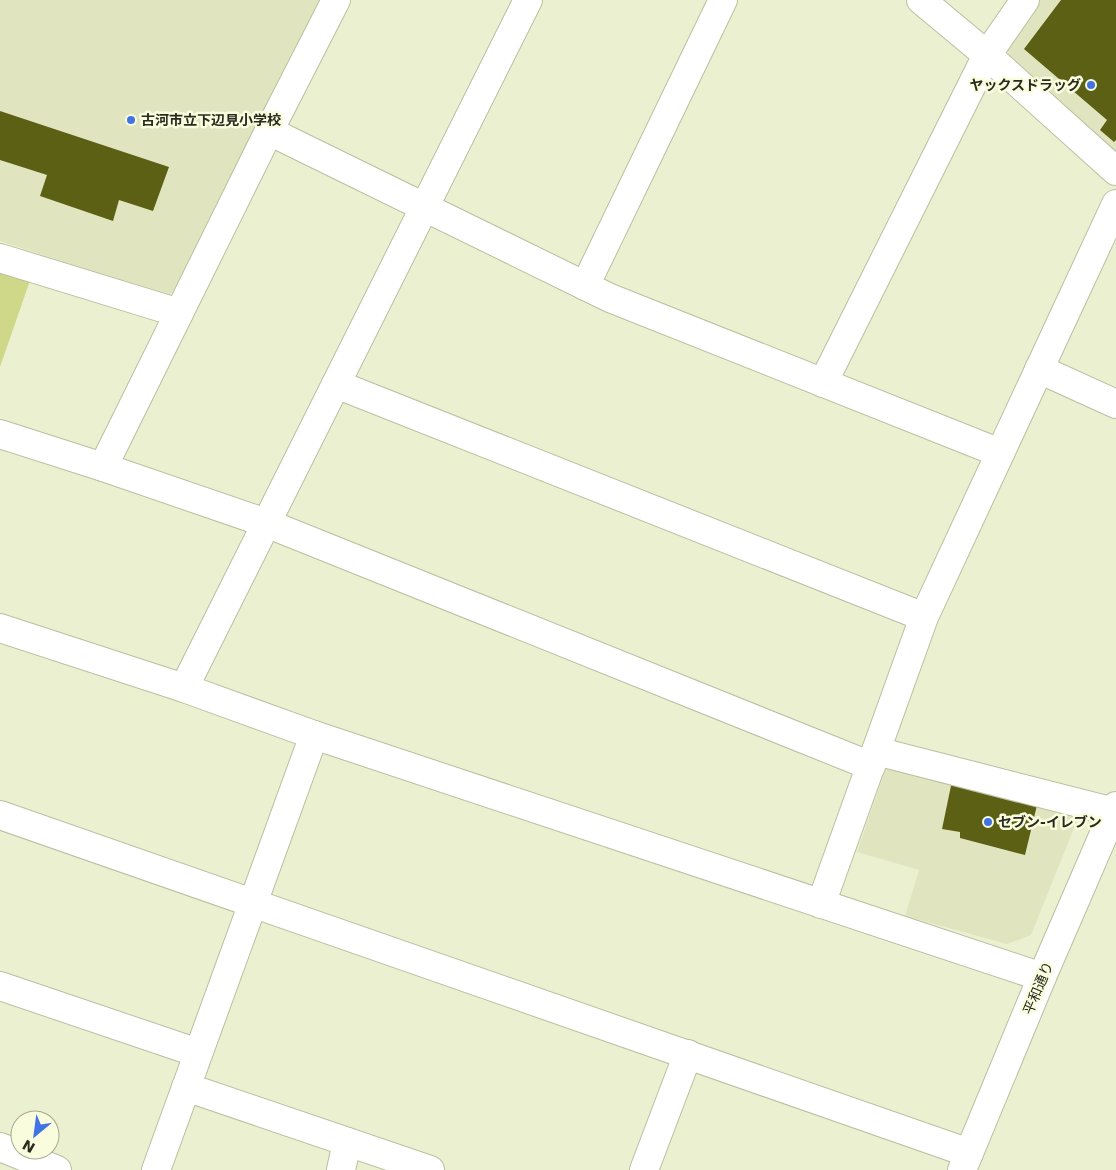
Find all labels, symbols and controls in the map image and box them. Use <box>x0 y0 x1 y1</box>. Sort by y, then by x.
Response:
place label: ヤックスドラッグ <box>969 77 1081 93</box>
marker: ヤックスドラッグ <box>1085 79 1097 91</box>
place label: 古河市立下辺見小学校 <box>141 112 281 128</box>
marker: 古河市立下辺見小学校 <box>125 114 137 126</box>
place label: セブン-イレブン <box>998 814 1102 830</box>
marker: セブン-イレブン <box>982 816 994 828</box>
street label: 平和通り <box>1020 959 1056 1017</box>
north arrow <box>10 1110 60 1160</box>
text: N <box>20 1137 38 1156</box>

